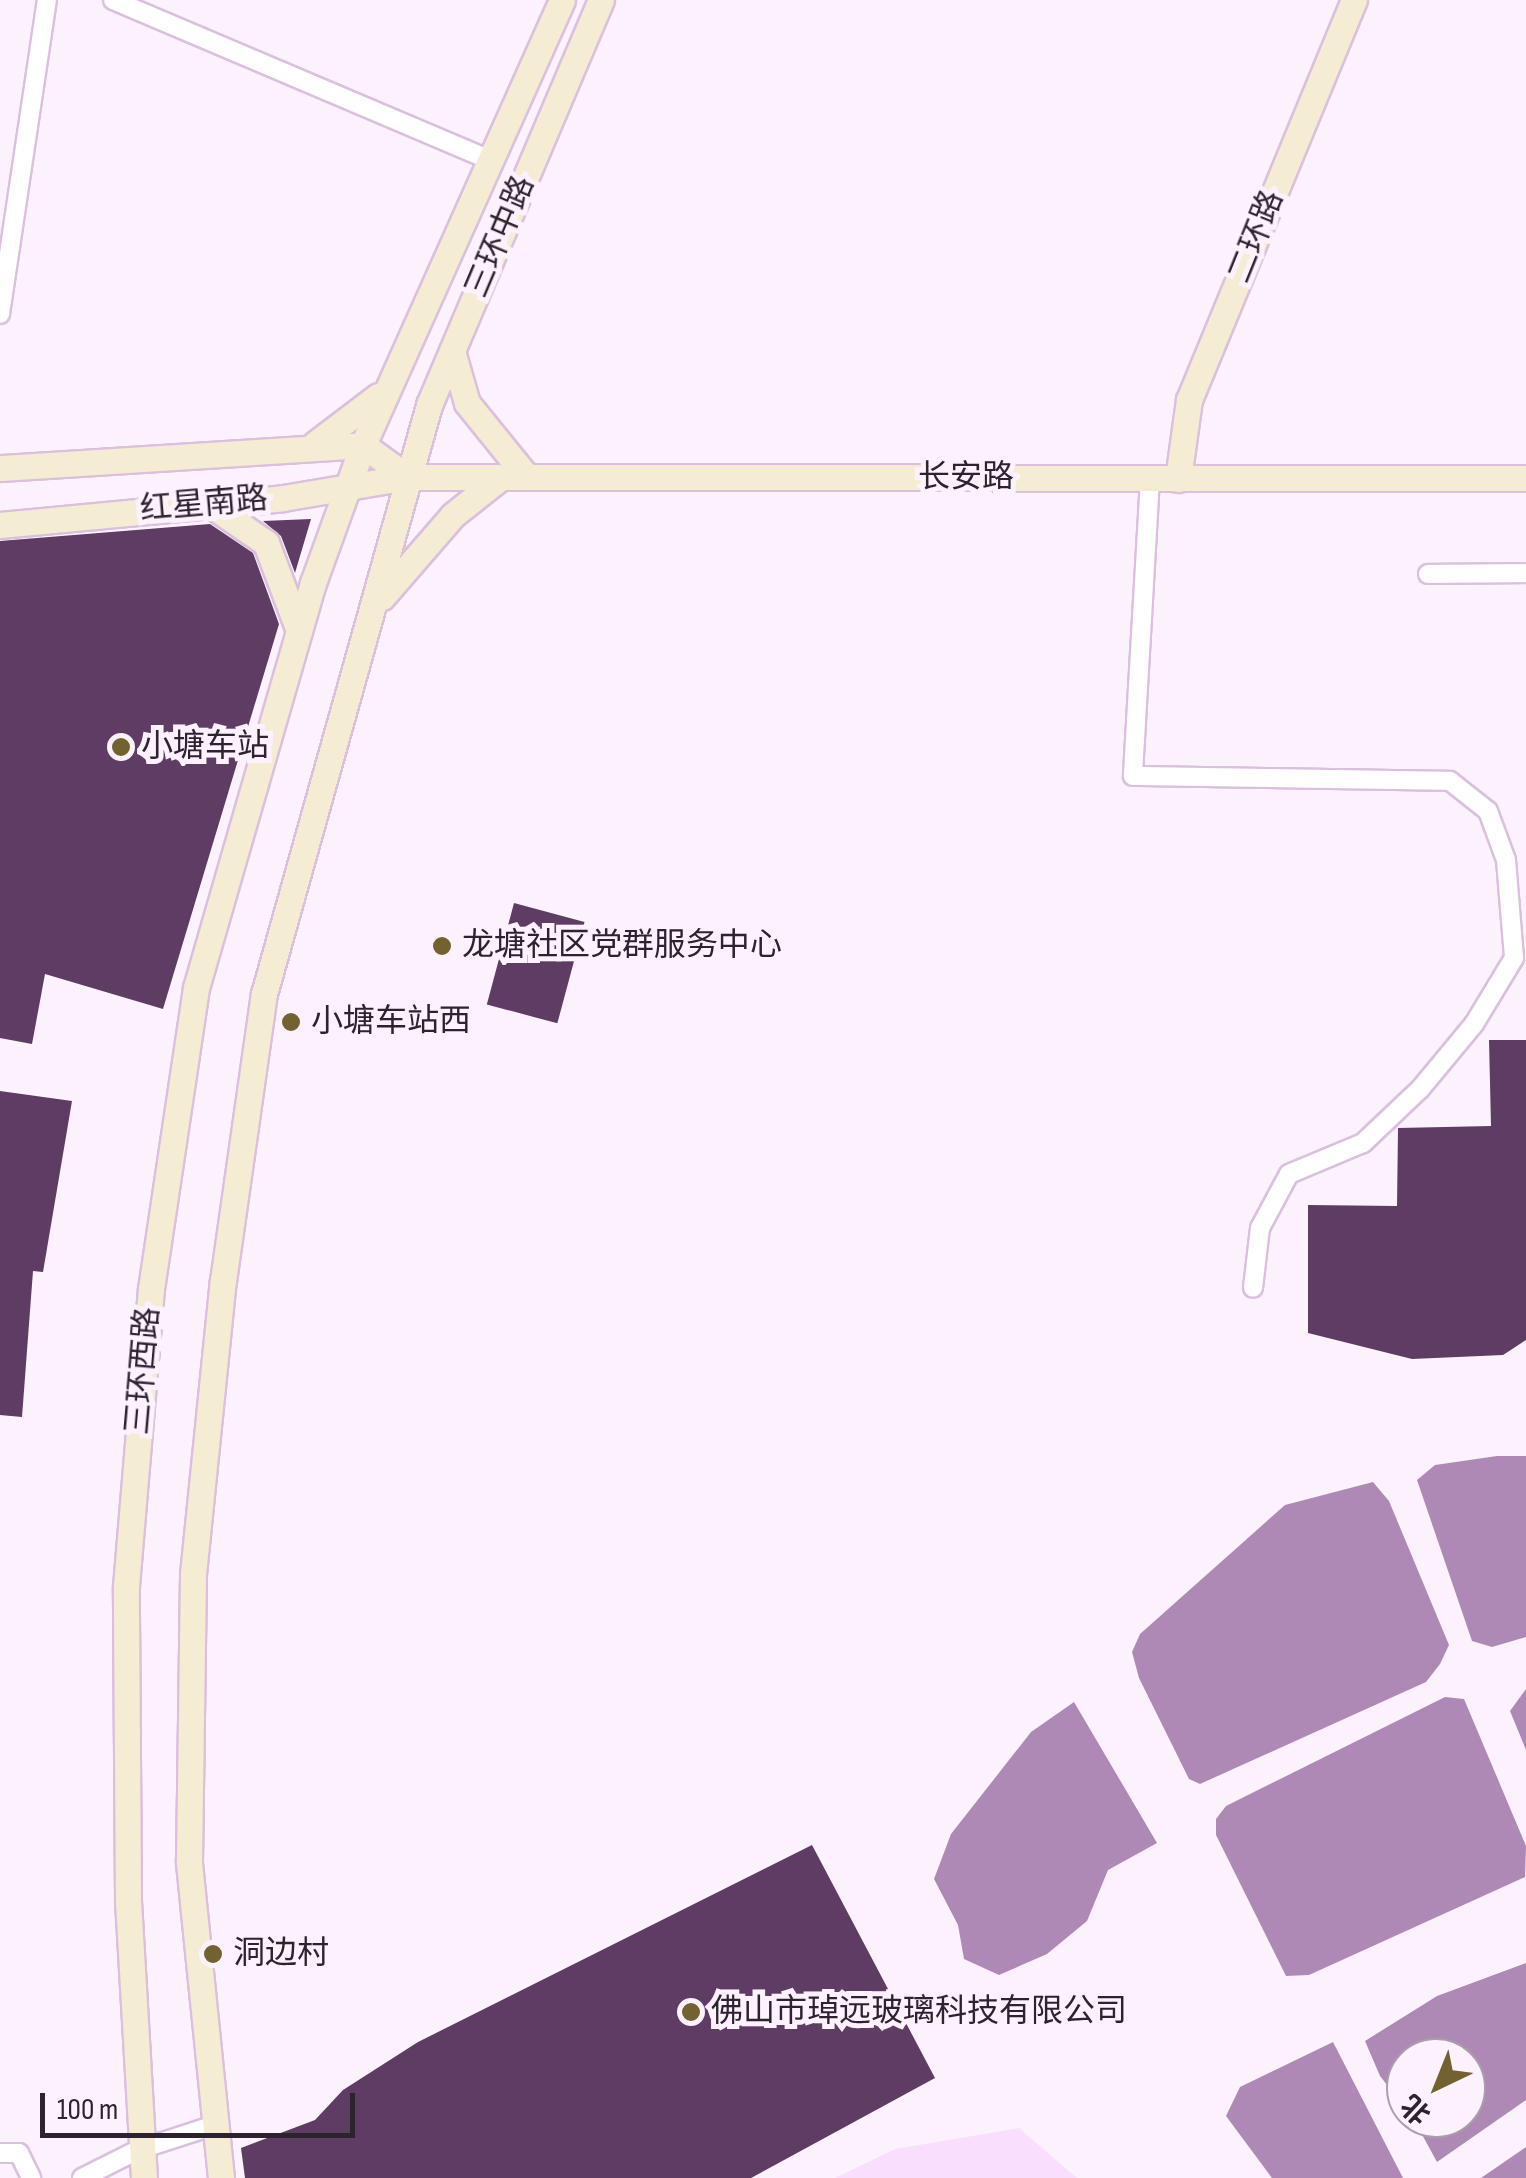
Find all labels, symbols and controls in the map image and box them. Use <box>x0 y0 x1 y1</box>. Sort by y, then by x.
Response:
street label: 三环中路 <box>458 171 544 303</box>
street label: 二环路 <box>1221 185 1293 289</box>
street label: 长安路 <box>918 459 1014 497</box>
street label: 红星南路 <box>139 480 269 530</box>
place label: 小塘车站 <box>141 728 269 766</box>
marker: 小塘车站 <box>110 736 132 758</box>
place label: 龙塘社区党群服务中心 <box>462 927 782 965</box>
marker: 龙塘社区党群服务中心 <box>431 935 453 957</box>
place label: 小塘车站西 <box>311 1003 471 1041</box>
marker: 小塘车站西 <box>280 1011 302 1033</box>
street label: 三环西路 <box>119 1306 169 1436</box>
place label: 洞边村 <box>233 1935 329 1973</box>
marker: 洞边村 <box>202 1943 224 1965</box>
place label: 佛山市琸远玻璃科技有限公司 <box>711 1993 1127 2031</box>
marker: 佛山市琸远玻璃科技有限公司 <box>680 2001 702 2023</box>
north arrow <box>1386 2038 1486 2138</box>
scale bar <box>45 2073 360 2135</box>
text: 北 <box>1395 2087 1438 2130</box>
text: 100 m <box>57 2092 118 2128</box>

